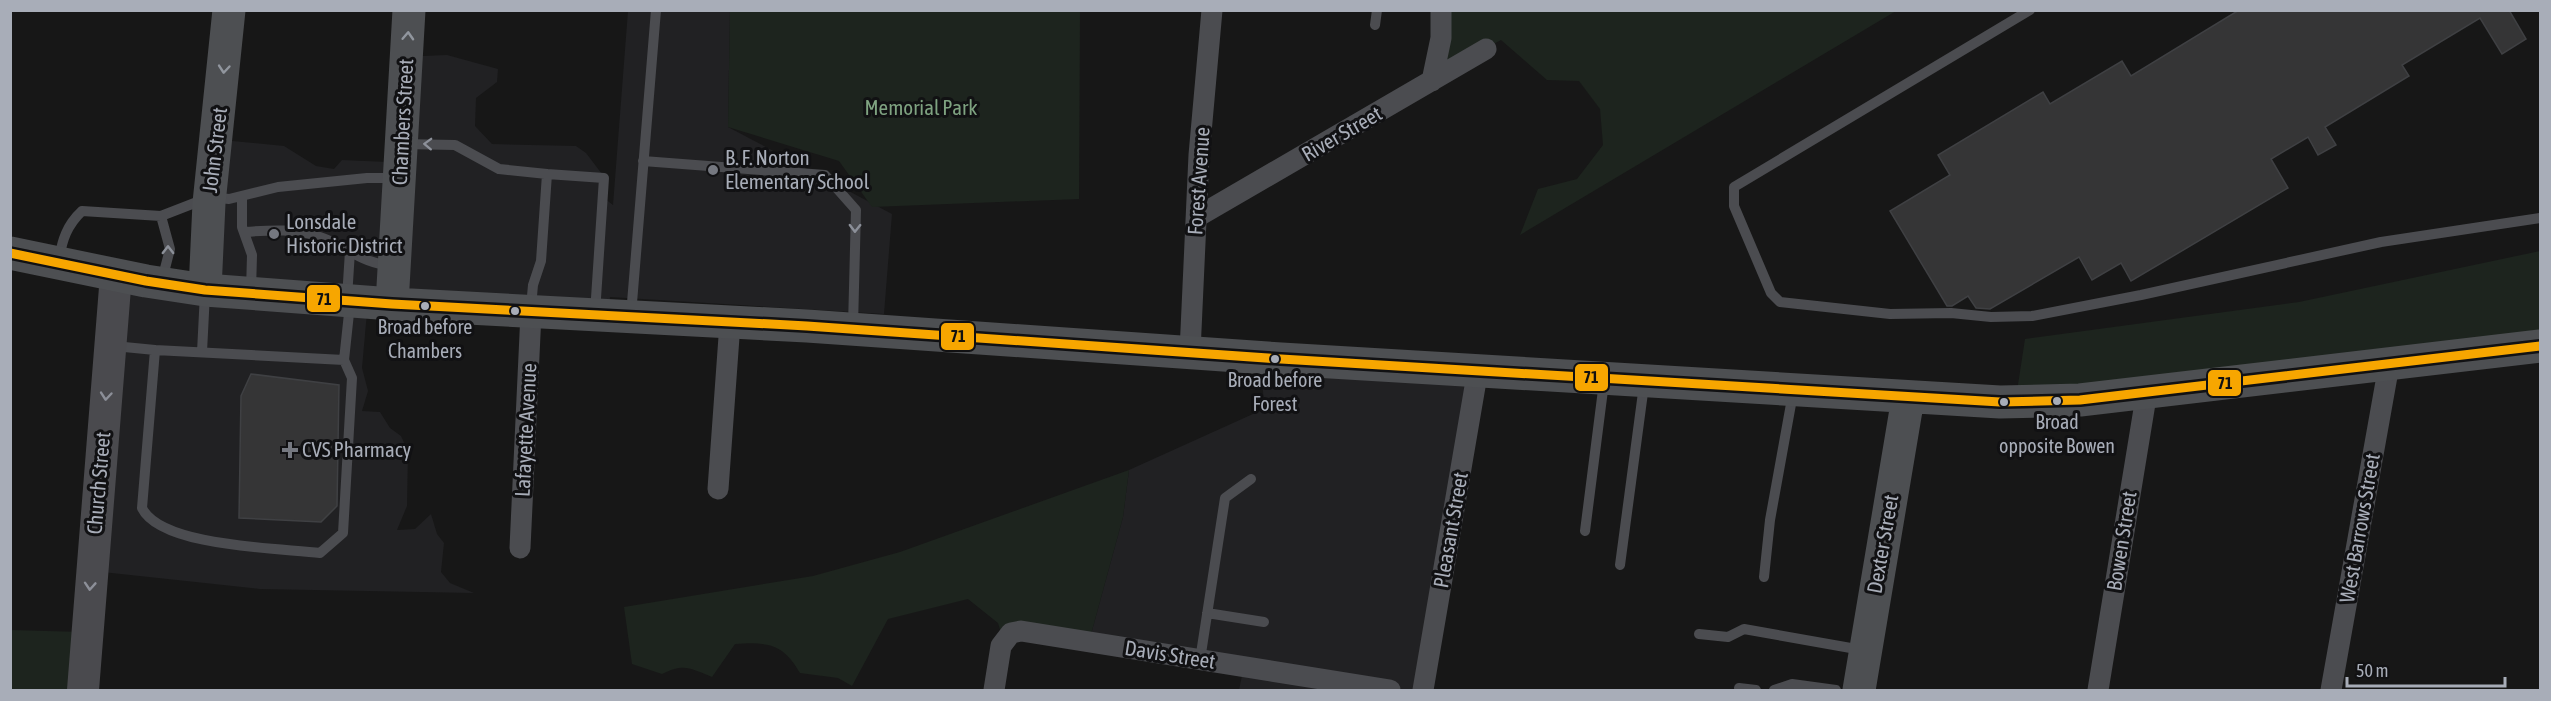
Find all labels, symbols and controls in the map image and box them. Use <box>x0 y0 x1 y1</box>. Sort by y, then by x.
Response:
one-way arrow <box>401 32 414 41</box>
street label: Chambers Street <box>387 58 417 186</box>
one-way arrow <box>218 64 231 73</box>
park label: Memorial Park <box>865 95 977 119</box>
street label: River Street <box>1297 101 1386 166</box>
street label: John Street <box>197 106 231 194</box>
street label: Forest Avenue <box>1182 126 1214 236</box>
one-way arrow <box>424 138 433 151</box>
place label: B. F. Norton Elementary School <box>725 145 870 193</box>
marker: B. F. Norton Elementary School <box>706 163 720 177</box>
place label: Lonsdale Historic District <box>286 209 403 257</box>
one-way arrow <box>849 224 862 233</box>
marker: Lonsdale Historic District <box>267 227 281 241</box>
one-way arrow <box>162 245 174 254</box>
line badge: 71 <box>306 284 341 313</box>
text: 71 <box>316 290 332 308</box>
marker: Broad before Chambers <box>419 300 431 312</box>
unlabelled marker <box>509 305 521 317</box>
place label: Broad before Chambers <box>378 315 472 362</box>
line badge: 71 <box>940 322 975 351</box>
text: 71 <box>950 327 966 345</box>
marker: Broad before Forest <box>1269 353 1281 365</box>
street label: Lafayette Avenue <box>510 362 540 497</box>
line badge: 71 <box>1574 363 1609 392</box>
place label: Broad before Forest <box>1228 368 1322 415</box>
text: 71 <box>1583 368 1599 386</box>
line badge: 71 <box>2207 369 2242 397</box>
text: 71 <box>2217 374 2233 392</box>
one-way arrow <box>100 392 113 401</box>
marker: Broad opposite Bowen <box>2051 395 2063 407</box>
unlabelled marker <box>1998 396 2010 408</box>
place label: Broad opposite Bowen <box>1999 410 2115 457</box>
street label: Church Street <box>82 431 114 535</box>
place label: CVS Pharmacy <box>302 437 412 461</box>
marker: CVS Pharmacy <box>283 443 297 457</box>
street label: West Barrows Street <box>2334 451 2384 604</box>
street label: Pleasant Street <box>1428 470 1472 590</box>
street label: Bowen Street <box>2101 489 2141 592</box>
street label: Dexter Street <box>1862 492 1903 595</box>
one-way arrow <box>84 581 97 590</box>
street label: Davis Street <box>1123 635 1217 673</box>
scale bar <box>2347 650 2504 688</box>
text: 50 m <box>2356 660 2388 681</box>

